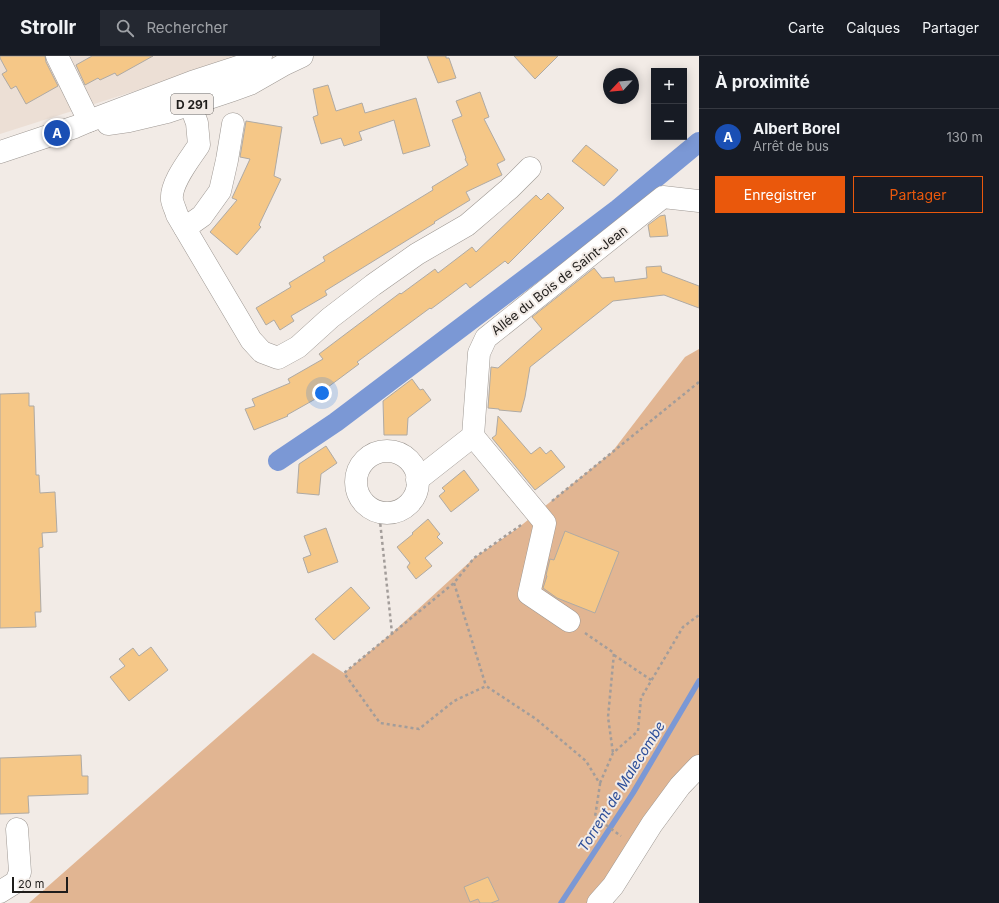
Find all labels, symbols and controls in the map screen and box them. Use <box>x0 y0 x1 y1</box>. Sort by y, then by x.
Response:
search box <box>100 10 380 46</box>
text: Strollr <box>20 16 76 39</box>
icon: search <box>114 17 136 39</box>
text: Rechercher <box>146 18 228 37</box>
text: Carte <box>788 19 824 36</box>
text: Calques <box>846 19 900 36</box>
text: Partager <box>922 19 979 36</box>
north arrow <box>603 68 639 104</box>
map controls <box>651 68 687 140</box>
button: + <box>651 68 687 104</box>
text: À proximité <box>715 72 810 92</box>
road number: D 291 <box>171 94 213 114</box>
button: − <box>651 104 687 140</box>
pin: A <box>44 118 70 148</box>
text: Albert Borel <box>753 119 840 138</box>
text: A <box>723 129 733 145</box>
text: 130 m <box>946 129 983 145</box>
text: Arrêt de bus <box>753 138 829 154</box>
button: Enregistrer <box>715 176 845 213</box>
button: Partager <box>853 176 983 213</box>
street label: Allée du Bois de Saint-Jean <box>488 222 630 338</box>
your location <box>312 383 332 403</box>
water label: Torrent de Malecombe <box>574 718 668 854</box>
scale bar <box>12 875 68 894</box>
text: 20 m <box>18 877 44 891</box>

